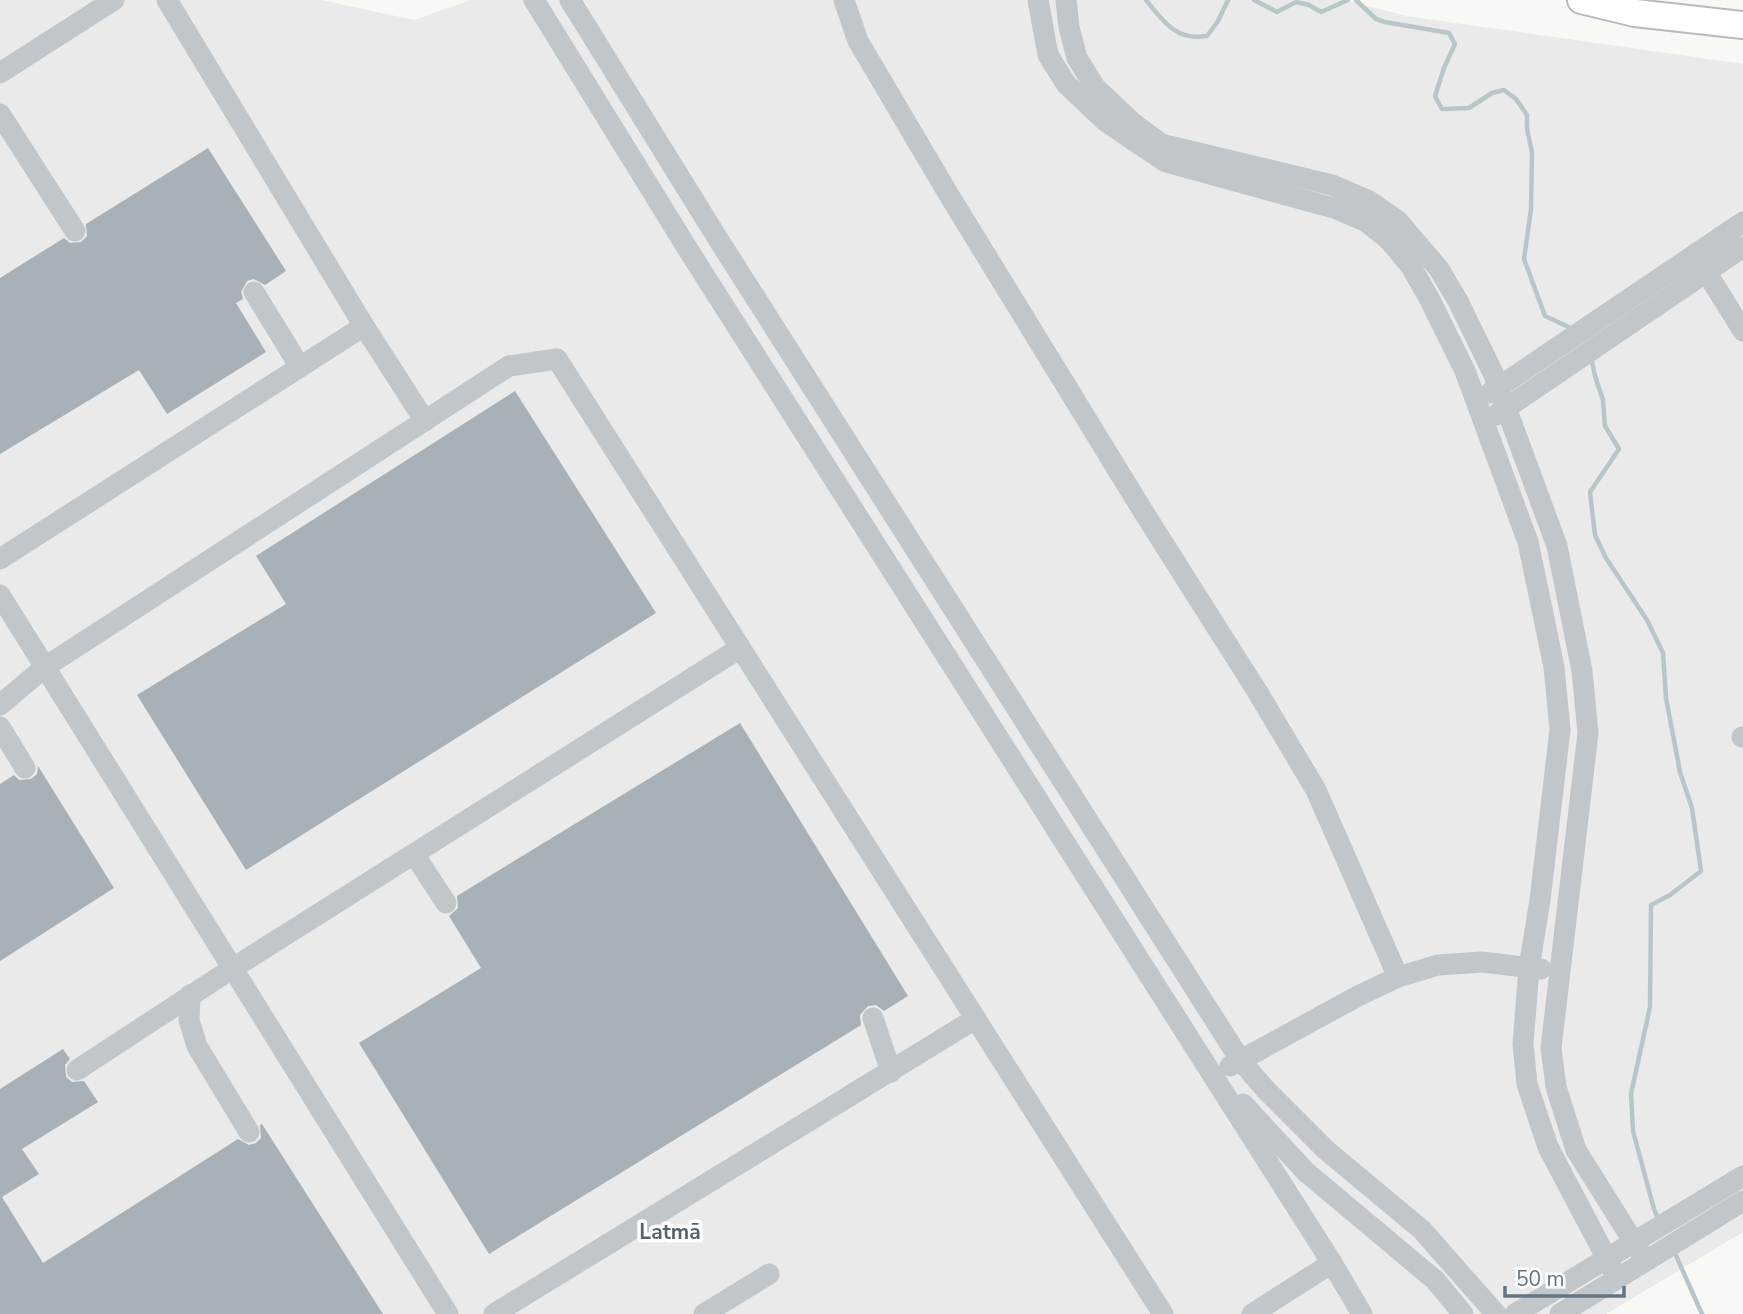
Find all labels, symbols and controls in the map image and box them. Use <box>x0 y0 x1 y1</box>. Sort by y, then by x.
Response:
district label: Latmā <box>639 1218 701 1246</box>
scale bar <box>1505 1254 1624 1298</box>
text: 50 m <box>1516 1265 1565 1293</box>

